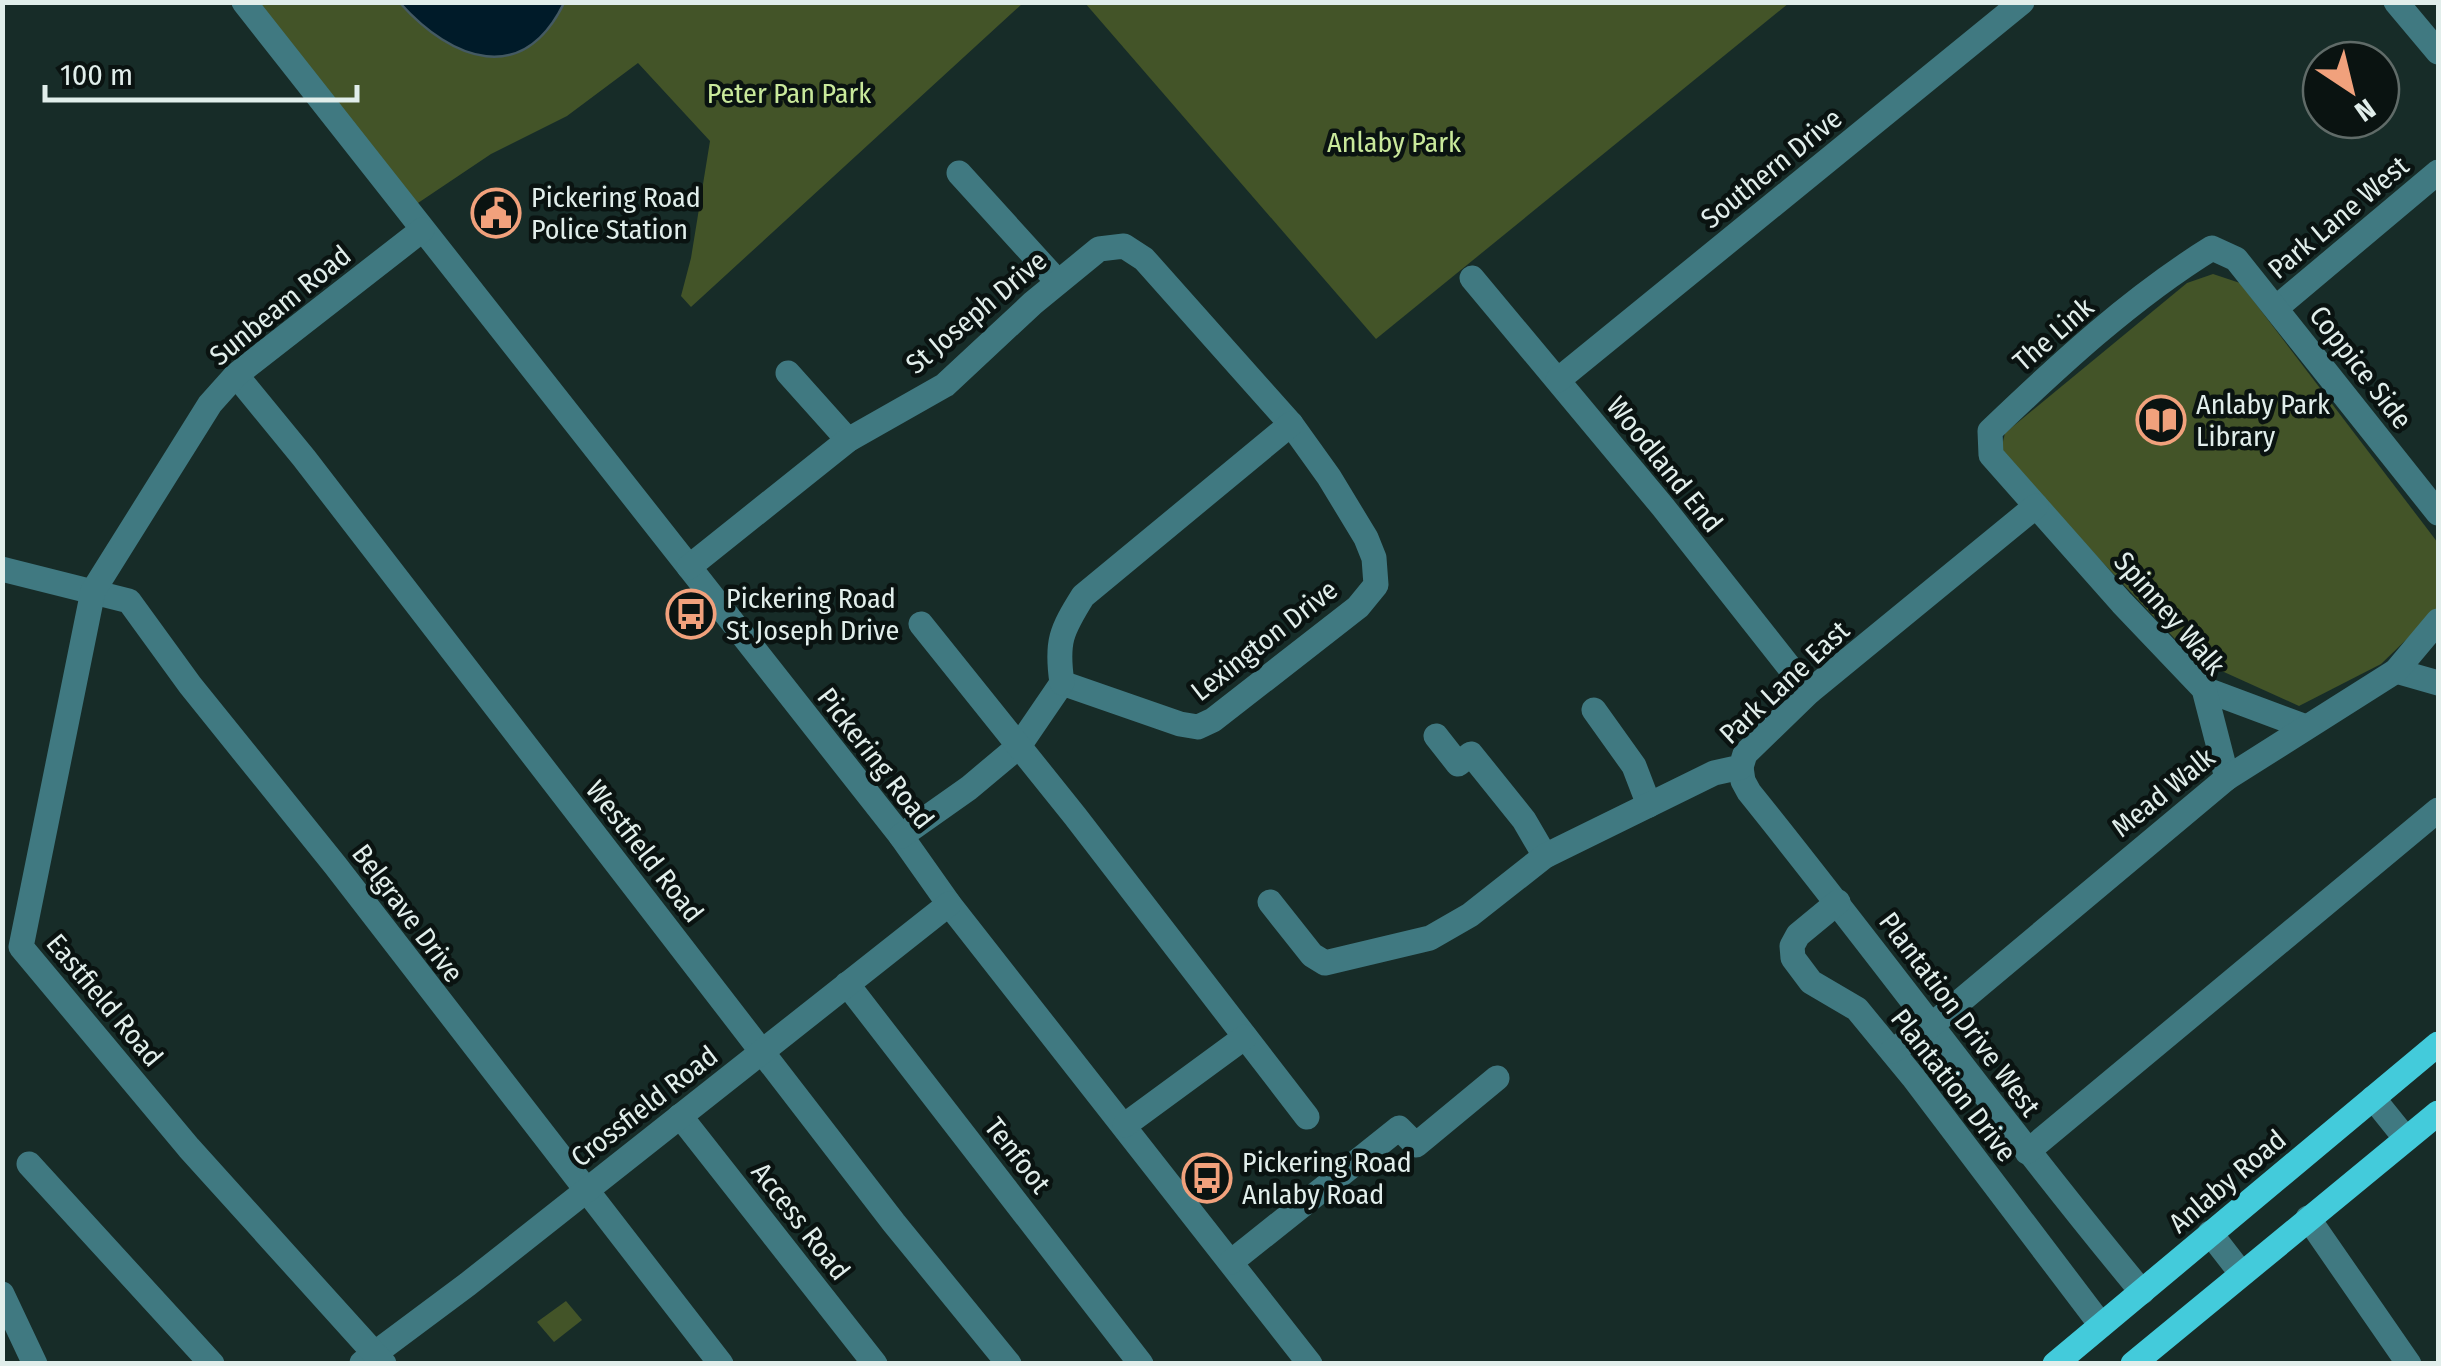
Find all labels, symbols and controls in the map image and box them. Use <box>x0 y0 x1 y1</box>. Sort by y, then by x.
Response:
scale bar <box>45 40 358 102</box>
north arrow <box>2301 40 2401 140</box>
text: 100 m <box>60 57 133 93</box>
park label: Peter Pan Park <box>707 77 872 110</box>
text: N <box>2349 92 2381 128</box>
street label: Southern Drive <box>1694 102 1848 235</box>
park label: Anlaby Park <box>1327 126 1462 159</box>
street label: Park Lane West <box>2261 149 2416 286</box>
place label: Pickering Road Police Station <box>531 181 701 246</box>
public building icon: Pickering Road Police Station <box>470 187 522 239</box>
street label: Sunbeam Road <box>203 239 357 372</box>
street label: St Joseph Drive <box>899 244 1053 381</box>
street label: The Link <box>2007 290 2101 378</box>
street label: Coppice Side <box>2302 299 2419 435</box>
place label: Anlaby Park Library <box>2196 388 2331 453</box>
street label: Woodland End <box>1600 390 1729 539</box>
library icon: Anlaby Park Library <box>2135 394 2187 446</box>
street label: Spinney Walk <box>2107 545 2233 682</box>
street label: Lexington Drive <box>1185 573 1344 708</box>
place label: Pickering Road St Joseph Drive <box>726 582 899 647</box>
bus stop icon: Pickering Road St Joseph Drive <box>665 588 717 640</box>
street label: Park Lane East <box>1713 614 1856 751</box>
street label: Pickering Road <box>810 681 941 835</box>
street label: Mead Walk <box>2105 740 2222 844</box>
street label: Westfield Road <box>579 774 710 929</box>
street label: Belgrave Drive <box>345 838 470 989</box>
street label: Plantation Drive West <box>1872 905 2048 1123</box>
street label: Eastfield Road <box>40 927 170 1073</box>
street label: Plantation Drive <box>1884 1002 2024 1168</box>
street label: Crossfield Road <box>565 1039 724 1174</box>
street label: Tenfoot <box>978 1111 1058 1200</box>
street label: Anlaby Road <box>2162 1123 2292 1240</box>
place label: Pickering Road Anlaby Road <box>1242 1146 1412 1211</box>
bus stop icon: Pickering Road Anlaby Road <box>1181 1152 1233 1204</box>
street label: Access Road <box>745 1156 857 1287</box>

